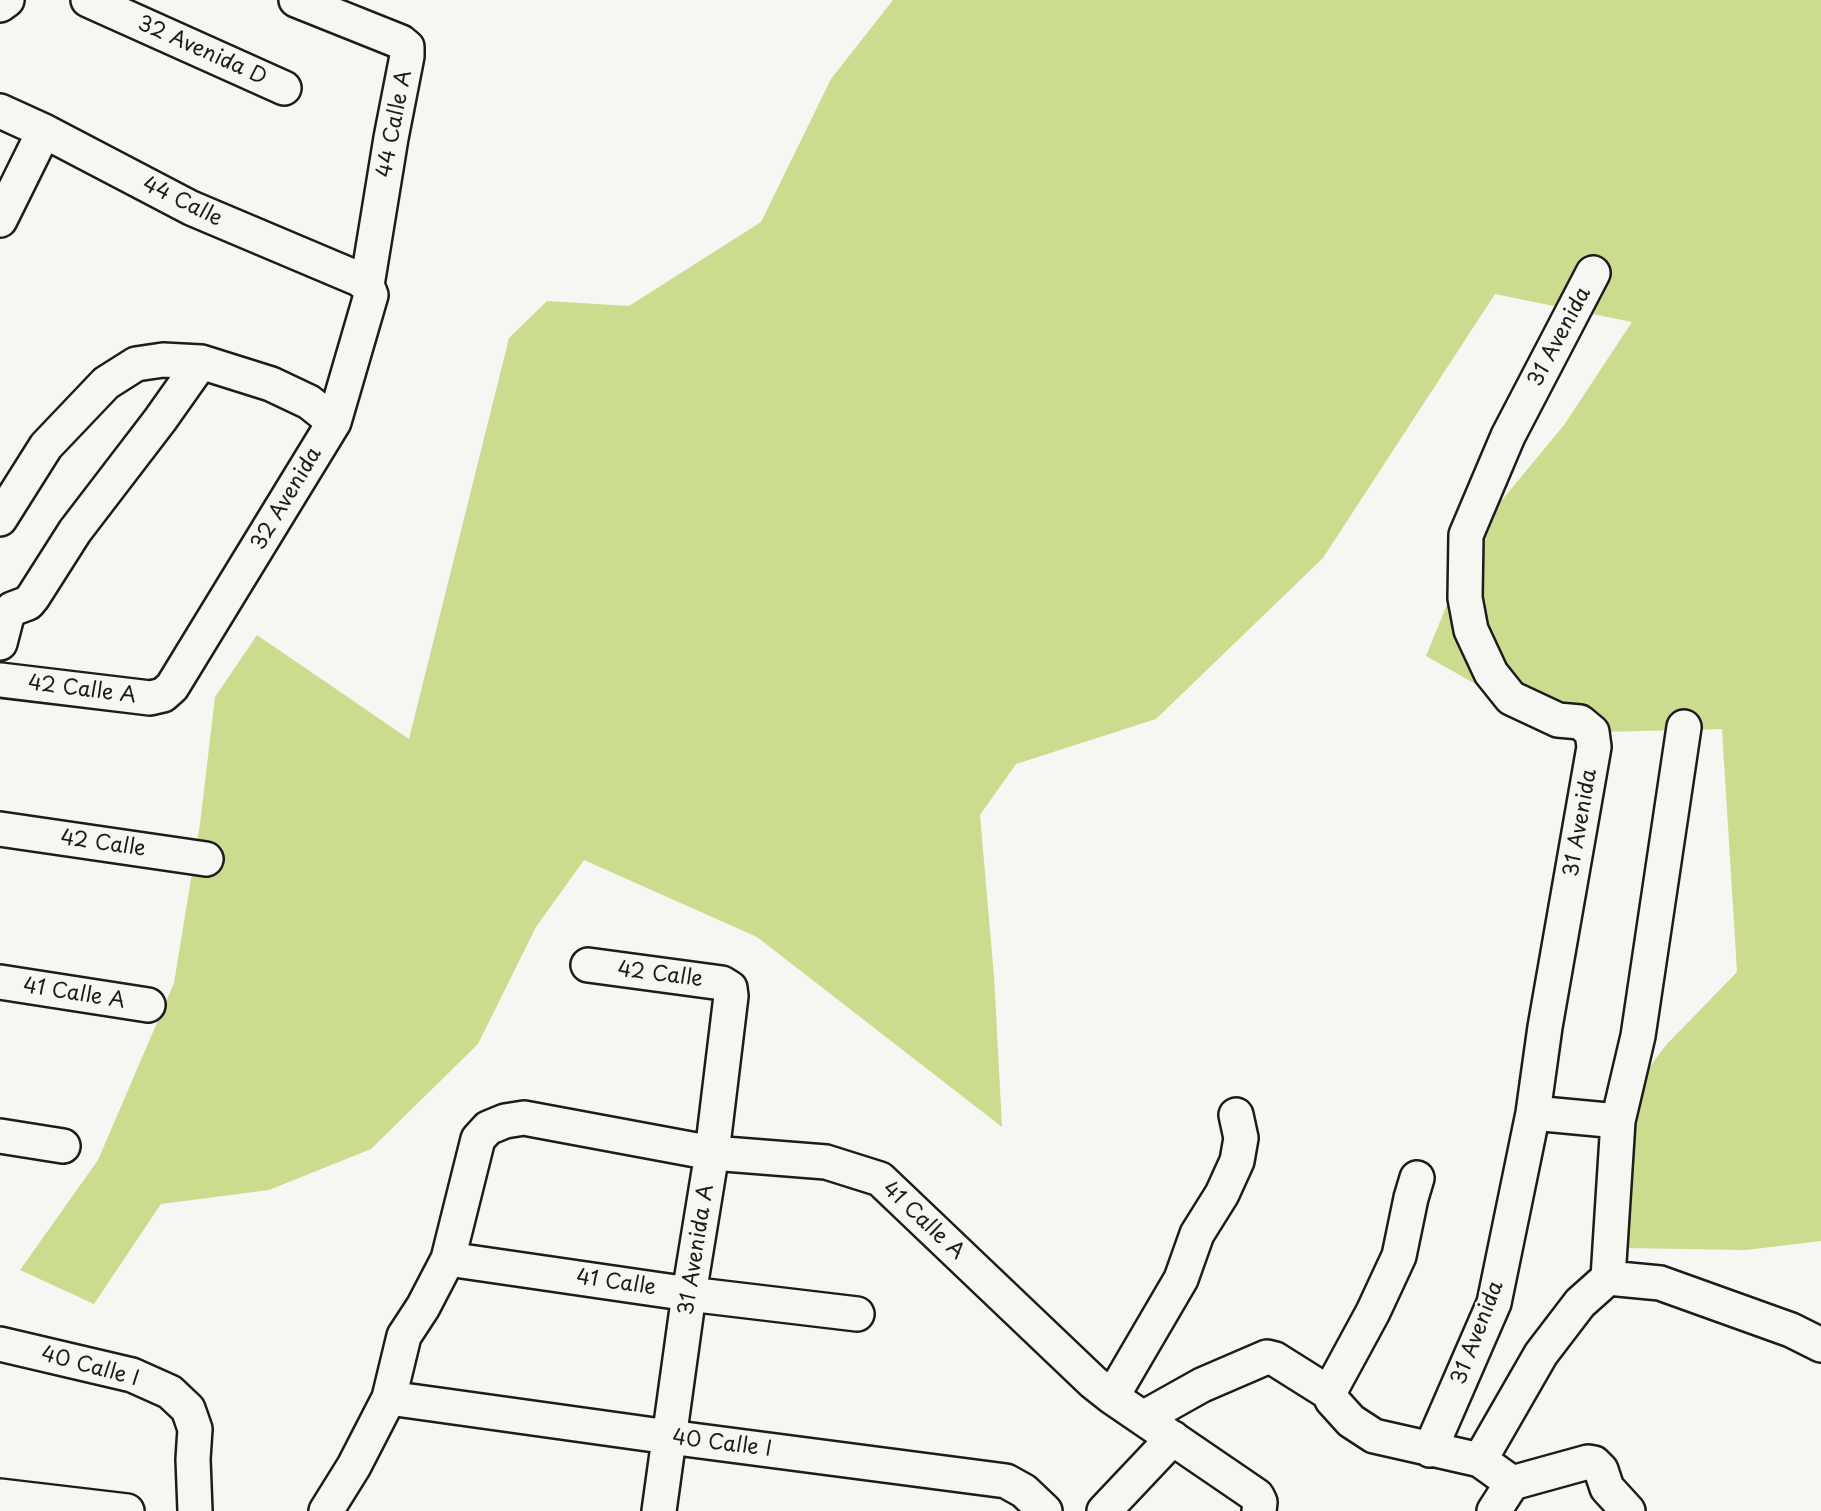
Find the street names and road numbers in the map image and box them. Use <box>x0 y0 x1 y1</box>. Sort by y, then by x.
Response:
street label: 32 Avenida D <box>133 11 271 91</box>
street label: 44 Calle A <box>372 68 418 180</box>
street label: 44 Calle <box>138 172 226 232</box>
street label: 31 Avenida <box>1523 283 1597 391</box>
street label: 32 Avenida <box>246 443 328 555</box>
street label: 42 Calle A <box>27 671 137 709</box>
street label: 31 Avenida <box>1559 767 1603 879</box>
street label: 42 Calle <box>59 826 147 862</box>
street label: 42 Calle <box>616 957 704 993</box>
street label: 41 Calle A <box>21 974 127 1014</box>
street label: 41 Calle A <box>877 1177 969 1265</box>
street label: 31 Avenida A <box>674 1183 720 1317</box>
street label: 41 Calle <box>575 1265 657 1301</box>
street label: 31 Avenida <box>1447 1278 1509 1388</box>
street label: 40 Calle I <box>38 1342 142 1392</box>
street label: 40 Calle I <box>671 1425 773 1463</box>

